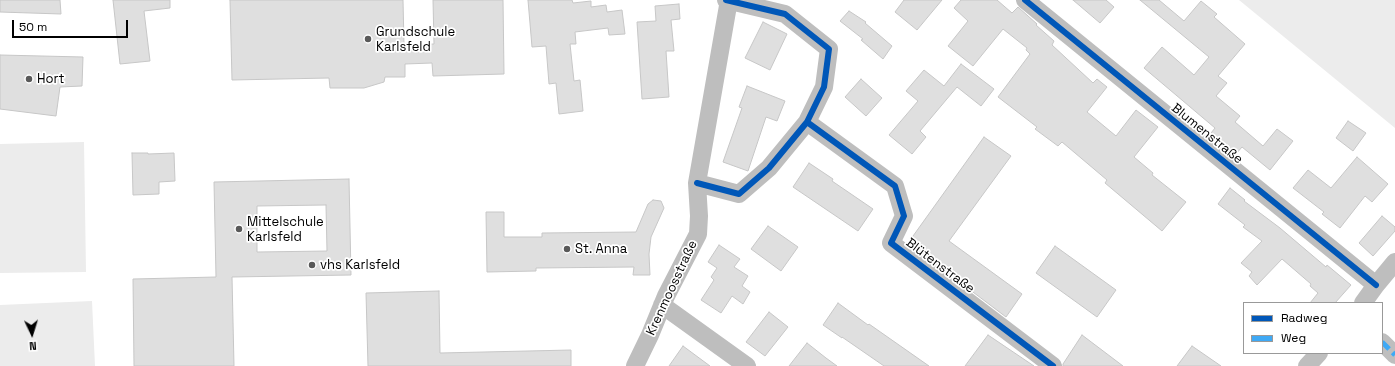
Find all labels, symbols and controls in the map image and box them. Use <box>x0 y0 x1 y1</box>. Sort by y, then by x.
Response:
scale bar <box>14 12 130 38</box>
text: 50 m <box>19 19 47 35</box>
place label: Grundschule Karlsfeld <box>376 24 455 55</box>
marker: Grundschule Karlsfeld <box>363 34 373 44</box>
place label: Hort <box>37 71 64 87</box>
marker: Hort <box>24 74 34 84</box>
street label: Blumenstraße <box>1168 100 1246 168</box>
place label: Mittelschule Karlsfeld <box>247 214 324 245</box>
marker: Mittelschule Karlsfeld <box>234 224 244 234</box>
street label: Blütenstraße <box>903 235 977 297</box>
street label: Krenmoosstraße <box>643 238 701 338</box>
place label: St. Anna <box>575 241 627 257</box>
marker: St. Anna <box>562 244 572 254</box>
place label: vhs Karlsfeld <box>320 257 400 273</box>
marker: vhs Karlsfeld <box>307 260 317 270</box>
legend <box>1243 302 1383 354</box>
text: Radweg <box>1281 310 1327 326</box>
north arrow <box>12 314 52 354</box>
text: Weg <box>1281 330 1306 346</box>
text: N <box>29 339 37 353</box>

